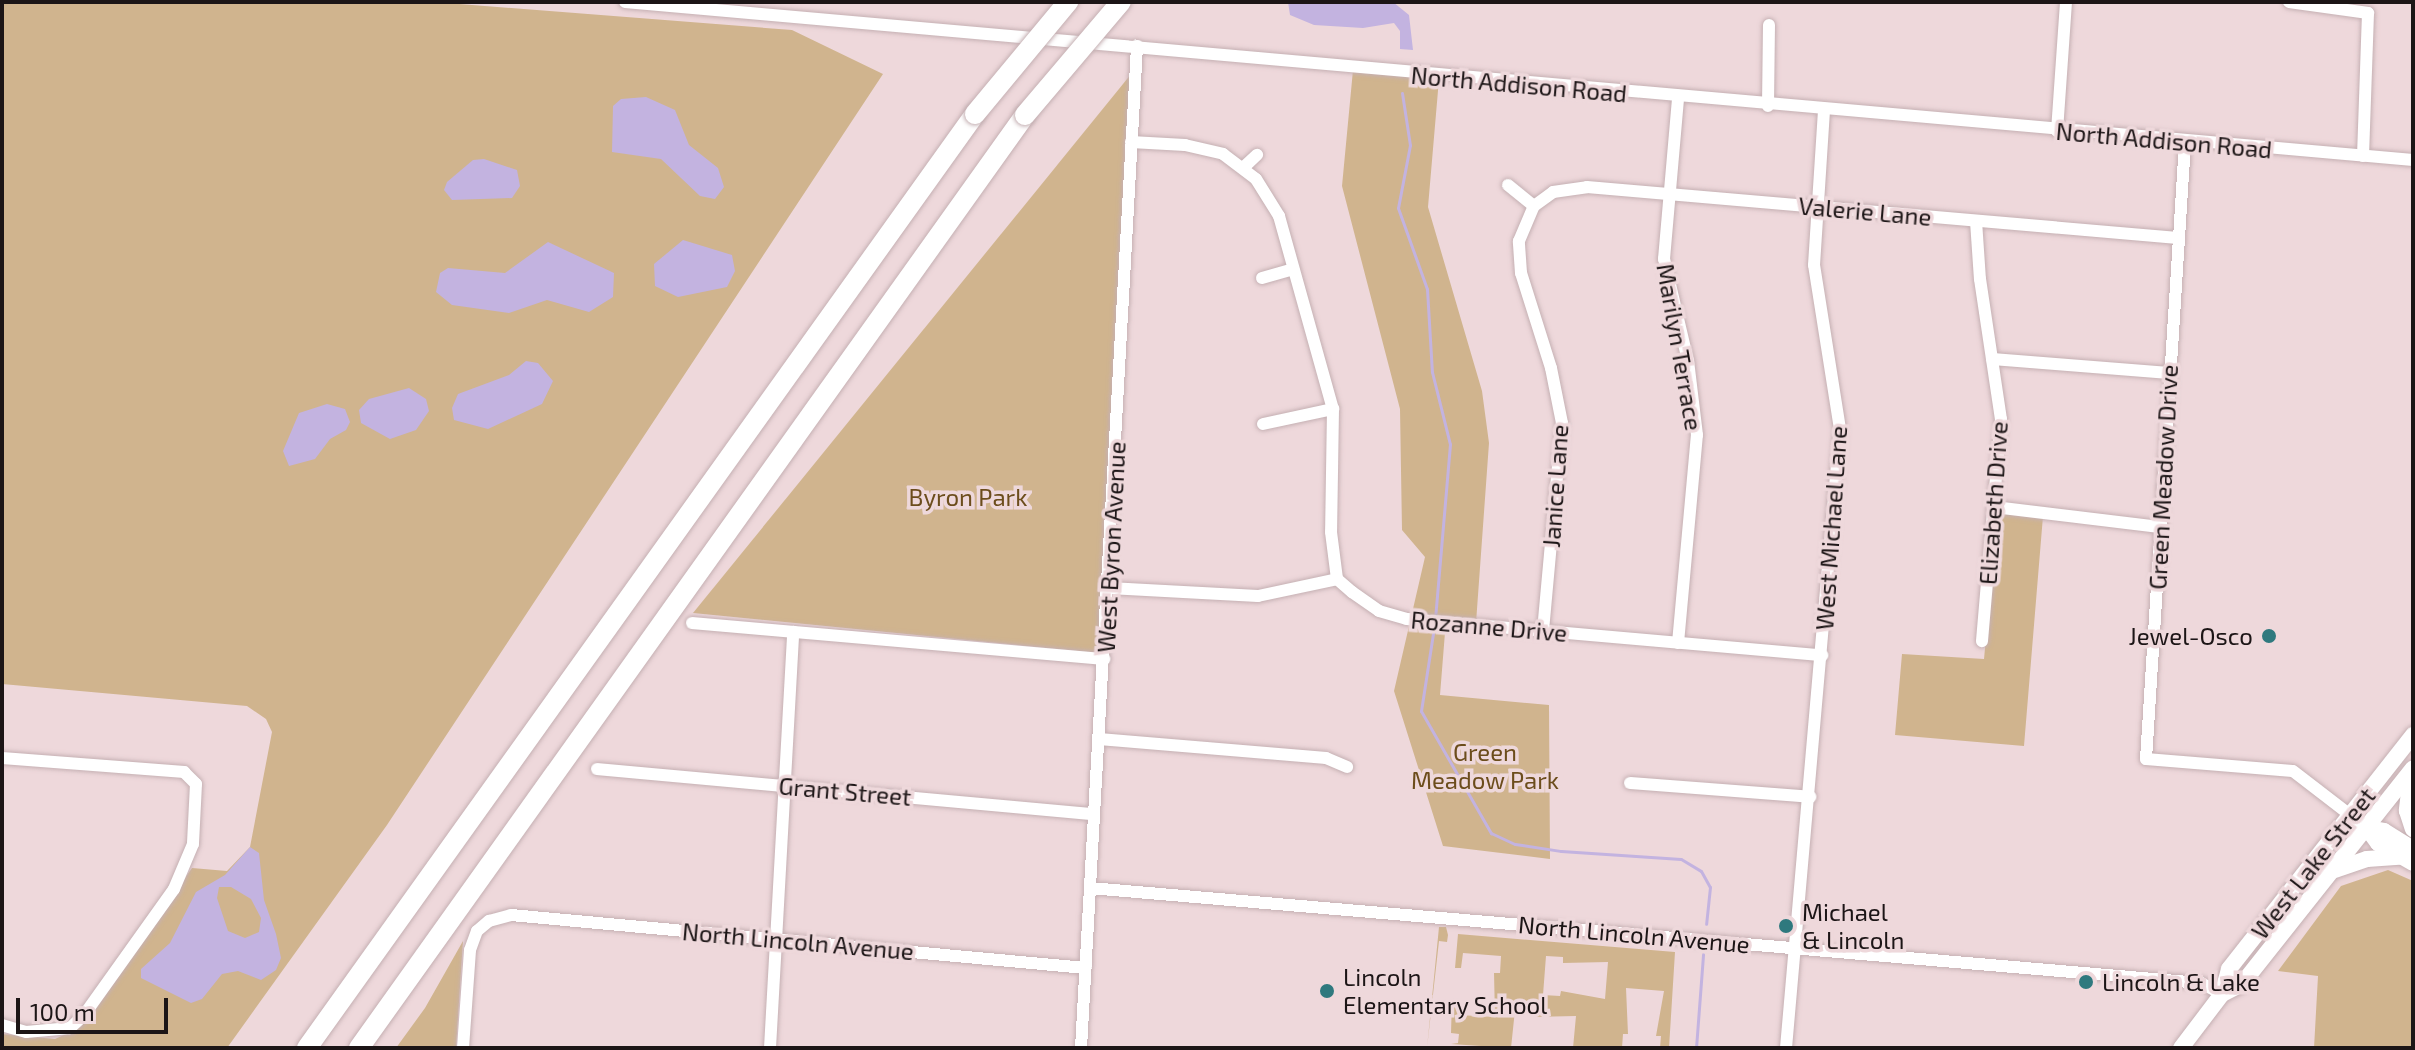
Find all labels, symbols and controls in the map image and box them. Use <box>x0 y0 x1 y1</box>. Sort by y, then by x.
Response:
street label: North Addison Road <box>1409 60 1629 108</box>
street label: North Addison Road <box>2054 116 2274 164</box>
street label: Valerie Lane <box>1797 191 1933 231</box>
street label: Marilyn Terrace <box>1651 261 1709 433</box>
street label: Green Meadow Drive <box>2143 363 2183 591</box>
street label: Elizabeth Drive <box>1973 420 2013 586</box>
street label: Janice Lane <box>1536 423 1574 549</box>
street label: West Michael Lane <box>1809 425 1853 631</box>
street label: West Byron Avenue <box>1091 440 1131 654</box>
park label: Byron Park <box>909 483 1027 511</box>
street label: Rozanne Drive <box>1410 605 1568 647</box>
place label: Jewel-Osco <box>2129 622 2253 650</box>
marker: Jewel-Osco <box>2260 627 2278 645</box>
park label: Green Meadow Park <box>1411 738 1559 794</box>
street label: Grant Street <box>777 771 913 811</box>
street label: West Lake Street <box>2245 782 2381 944</box>
place label: Michael & Lincoln <box>1802 898 1904 954</box>
street label: North Lincoln Avenue <box>1517 910 1751 958</box>
street label: North Lincoln Avenue <box>681 917 915 965</box>
marker: Michael & Lincoln <box>1777 917 1795 935</box>
place label: Lincoln Elementary School <box>1343 963 1548 1019</box>
place label: Lincoln & Lake <box>2102 968 2260 996</box>
marker: Lincoln & Lake <box>2077 973 2095 991</box>
scale bar <box>20 982 172 1032</box>
marker: Lincoln Elementary School <box>1318 982 1336 1000</box>
text: 100 m <box>30 997 95 1026</box>

